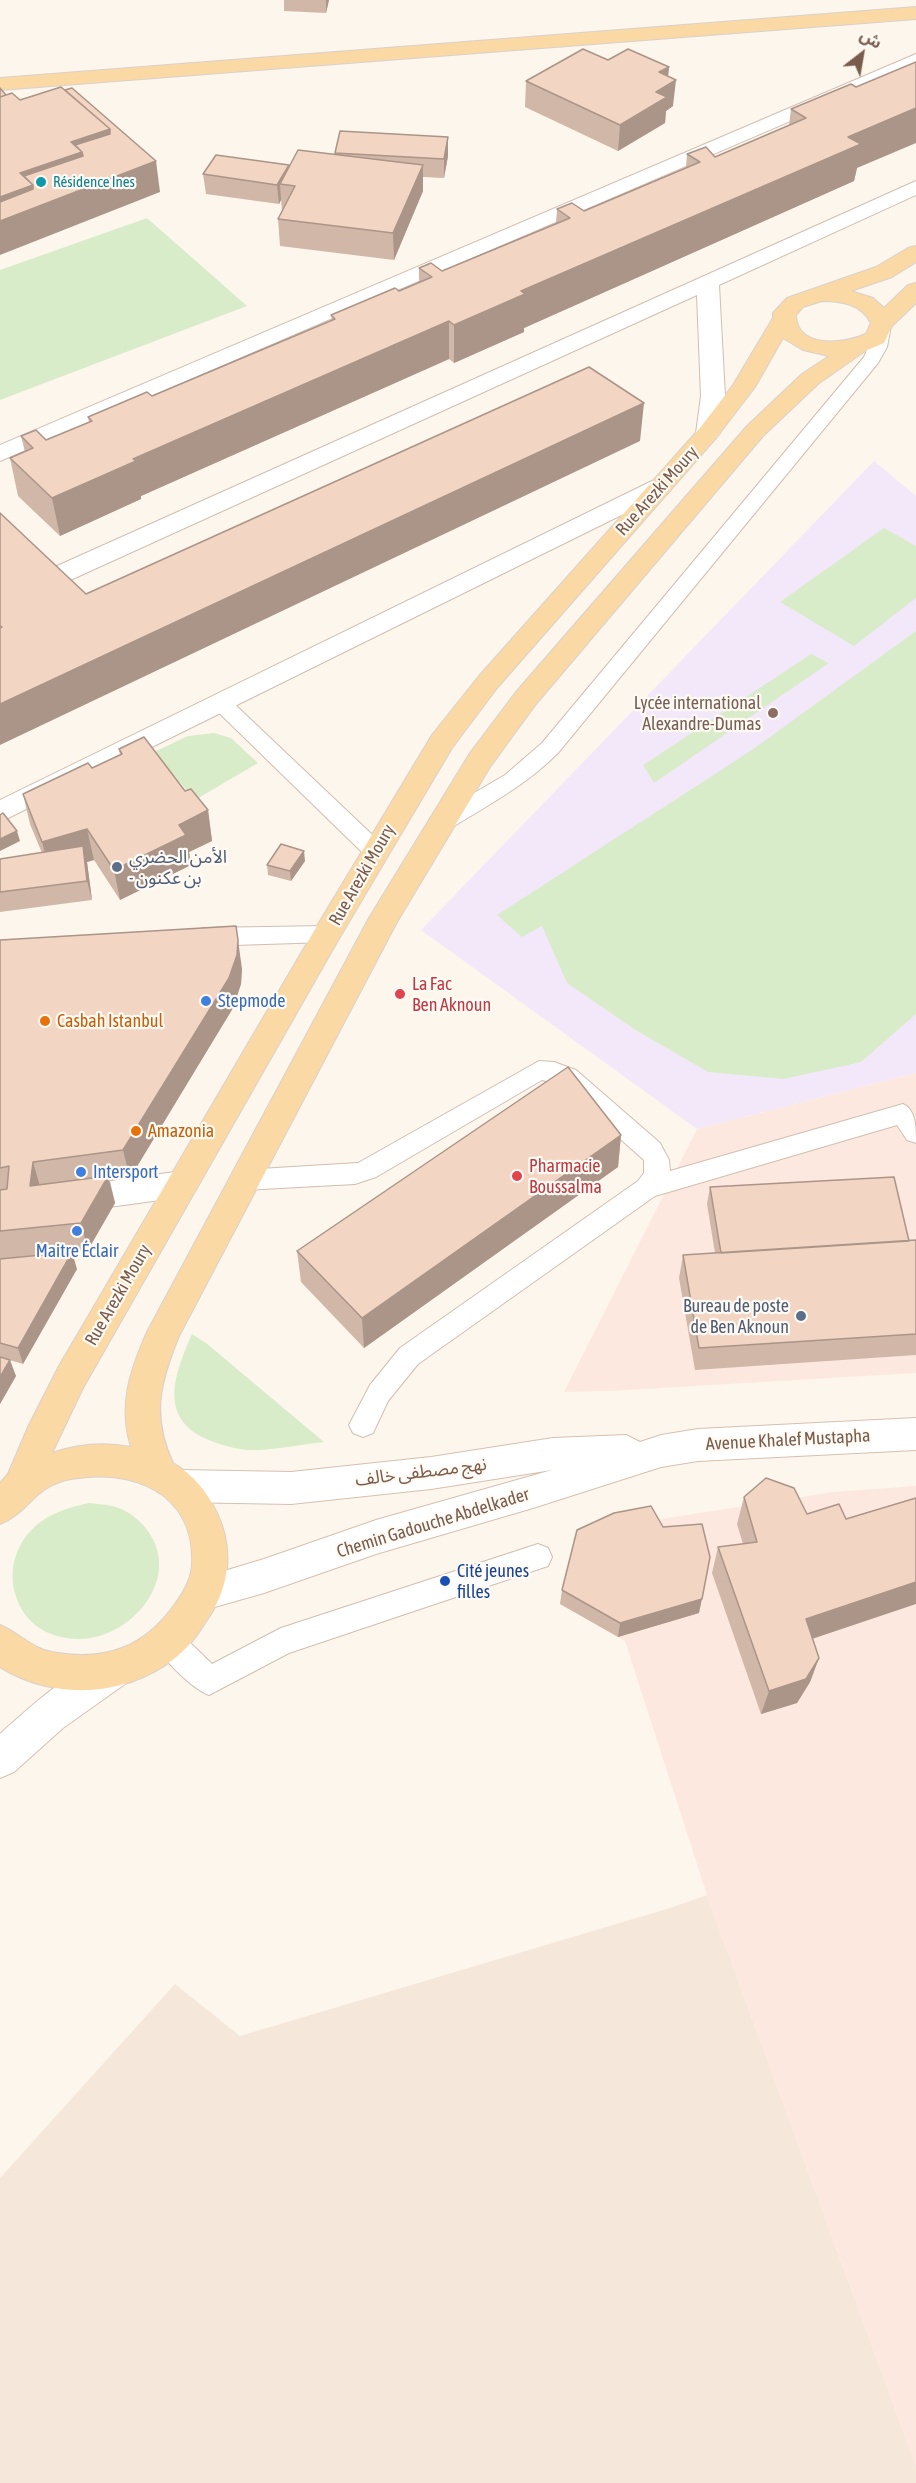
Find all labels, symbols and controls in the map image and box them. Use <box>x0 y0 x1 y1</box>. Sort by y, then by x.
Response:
north arrow <box>832 24 892 84</box>
text: ش <box>857 25 885 52</box>
place label: Résidence Ines <box>53 173 135 191</box>
marker: Résidence Ines <box>34 175 48 189</box>
street label: Rue Arezki Moury <box>611 442 703 540</box>
place label: Lycée international Alexandre-Dumas <box>634 692 761 734</box>
marker: Lycée international Alexandre-Dumas <box>766 706 780 720</box>
street label: Rue Arezki Moury <box>324 821 400 929</box>
place label: الأمن الحضري - بن عكنون <box>129 846 227 888</box>
marker: الأمن الحضري - بن عكنون <box>110 860 124 874</box>
place label: La Fac Ben Aknoun <box>412 973 491 1016</box>
marker: La Fac Ben Aknoun <box>393 987 407 1001</box>
place label: Stepmode <box>218 990 285 1012</box>
marker: Stepmode <box>199 994 213 1008</box>
place label: Casbah Istanbul <box>57 1010 163 1032</box>
marker: Casbah Istanbul <box>38 1014 52 1028</box>
place label: Amazonia <box>148 1120 214 1142</box>
marker: Amazonia <box>129 1124 143 1138</box>
place label: Pharmacie Boussalma <box>529 1155 602 1198</box>
place label: Intersport <box>93 1161 158 1183</box>
marker: Intersport <box>74 1165 88 1179</box>
marker: Pharmacie Boussalma <box>510 1169 524 1183</box>
marker: Maitre Éclair <box>70 1224 84 1238</box>
place label: Maitre Éclair <box>36 1240 118 1262</box>
street label: Rue Arezki Moury <box>80 1241 156 1349</box>
place label: Bureau de poste de Ben Aknoun <box>683 1295 789 1338</box>
marker: Bureau de poste de Ben Aknoun <box>794 1309 808 1323</box>
street label: Avenue Khalef Mustapha <box>705 1425 871 1455</box>
street label: نهج مصطفى خالف <box>354 1453 488 1491</box>
street label: Chemin Gadouche Abdelkader <box>334 1483 532 1563</box>
place label: Cité jeunes filles <box>457 1560 529 1602</box>
marker: Cité jeunes filles <box>438 1574 452 1588</box>

